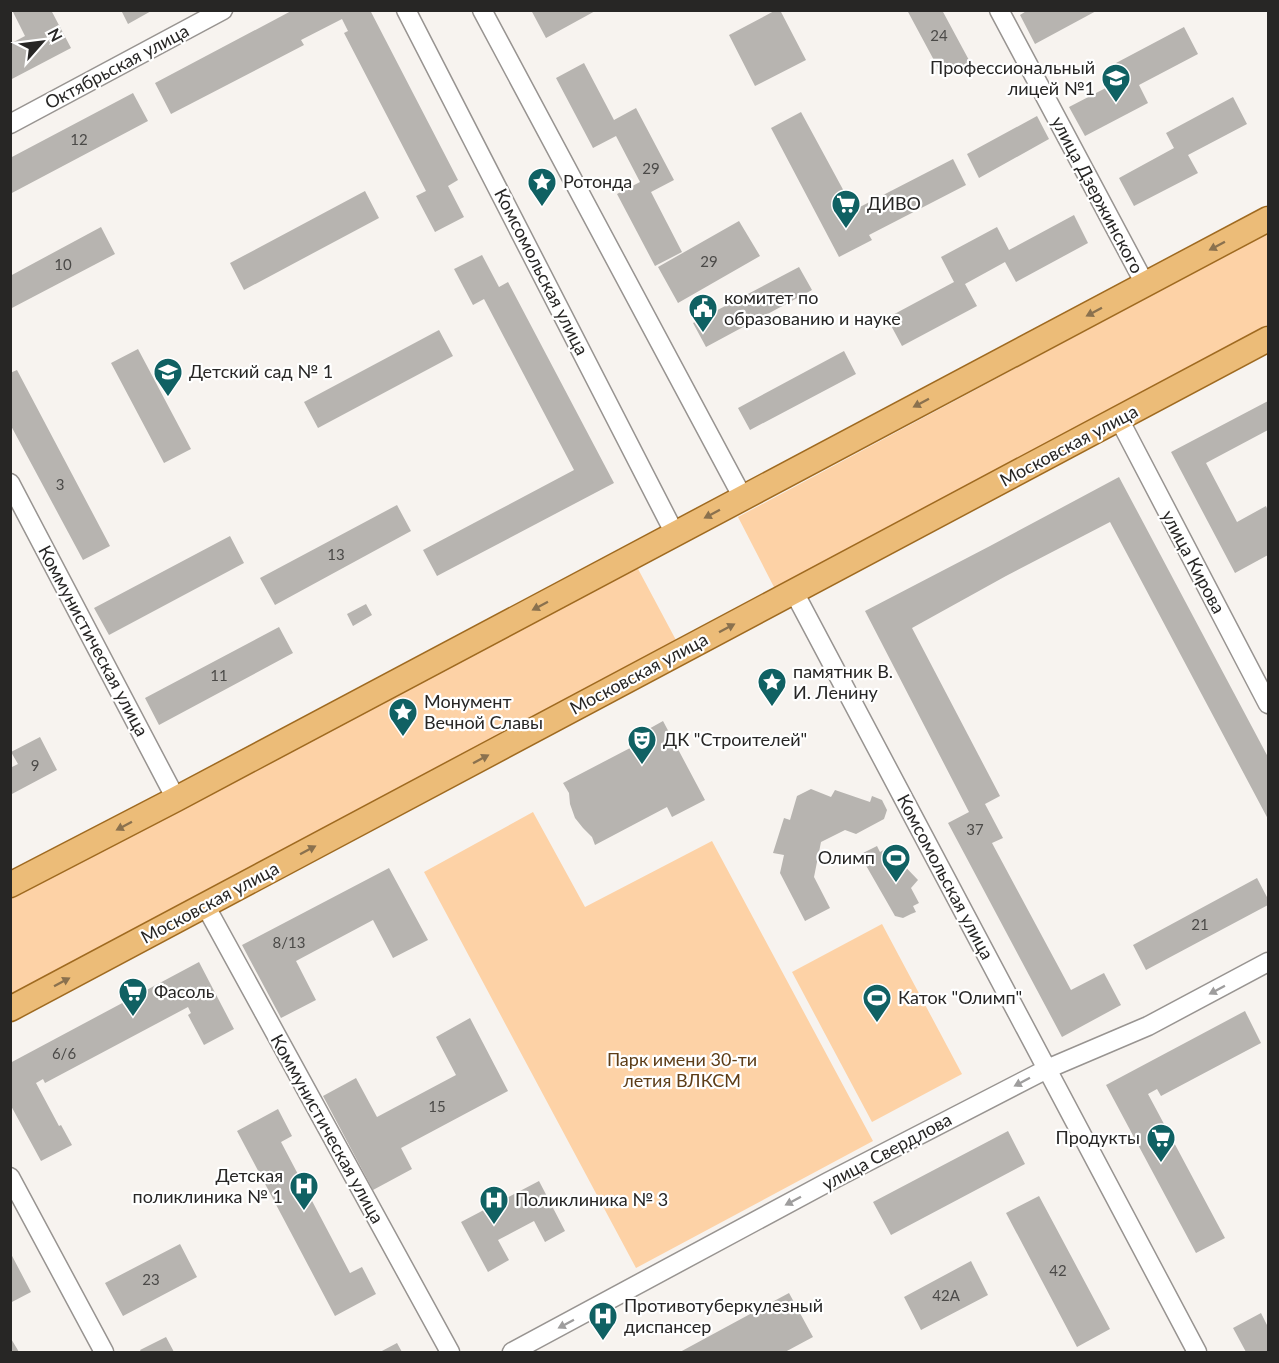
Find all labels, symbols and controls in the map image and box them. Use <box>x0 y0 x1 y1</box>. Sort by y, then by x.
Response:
north arrow <box>12 12 72 72</box>
street label: Октябрьская улица <box>41 19 192 113</box>
text: N <box>44 25 67 45</box>
house number: 24 <box>930 26 948 44</box>
place label: Профессиональный лицей №1 <box>930 56 1095 99</box>
school or university icon: Профессиональный лицей №1 <box>1100 62 1132 104</box>
street label: улица Дзержинского <box>1047 112 1149 277</box>
house number: 12 <box>70 130 88 148</box>
house number: 29 <box>642 159 660 177</box>
place icon: Ротонда <box>526 166 558 208</box>
place label: Ротонда <box>563 170 632 192</box>
street label: Комсомольская улица <box>490 184 594 359</box>
supermarket icon: ДИВО <box>830 188 862 230</box>
place label: ДИВО <box>867 192 921 214</box>
one-way arrow <box>1208 241 1226 251</box>
house number: 29 <box>700 252 718 270</box>
house number: 10 <box>54 255 72 273</box>
place label: комитет по образованию и науке <box>724 286 901 329</box>
public building icon: комитет по образованию и науке <box>687 292 719 334</box>
one-way arrow <box>1085 307 1102 317</box>
school or university icon: Детский сад № 1 <box>152 356 184 398</box>
place label: Детский сад № 1 <box>189 360 333 382</box>
one-way arrow <box>913 398 930 408</box>
street label: Московская улица <box>996 400 1141 491</box>
house number: 3 <box>56 475 64 493</box>
street label: улица Кирова <box>1157 506 1230 617</box>
one-way arrow <box>703 509 720 519</box>
street label: Коммунистическая улица <box>34 541 154 740</box>
house number: 13 <box>327 545 345 563</box>
one-way arrow <box>531 601 548 610</box>
one-way arrow <box>719 623 736 633</box>
street label: Московская улица <box>566 628 711 719</box>
place label: памятник В. И. Ленину <box>793 660 893 703</box>
house number: 11 <box>210 666 228 684</box>
place icon: памятник В. И. Ленину <box>756 666 788 708</box>
place label: Монумент Вечной Славы <box>424 690 543 733</box>
place icon: Монумент Вечной Славы <box>387 696 419 738</box>
theatre icon: ДК "Строителей" <box>626 724 658 766</box>
place label: ДК "Строителей" <box>663 728 807 750</box>
one-way arrow <box>472 754 489 764</box>
house number: 9 <box>31 756 39 774</box>
street label: Комсомольская улица <box>893 790 999 963</box>
house number: 37 <box>966 820 984 838</box>
one-way arrow <box>115 821 132 831</box>
sports icon: Олимп <box>880 842 912 884</box>
one-way arrow <box>300 846 317 855</box>
place label: Олимп <box>818 846 875 868</box>
street label: Московская улица <box>137 857 282 948</box>
house number: 21 <box>1191 915 1209 933</box>
house number: 8/13 <box>273 933 305 951</box>
supermarket icon: Фасоль <box>117 976 149 1018</box>
one-way arrow <box>53 977 71 987</box>
place label: Фасоль <box>154 980 215 1002</box>
sports icon: Каток "Олимп" <box>861 982 893 1024</box>
one-way arrow <box>1208 985 1225 995</box>
place label: Каток "Олимп" <box>898 986 1022 1008</box>
street label: Коммунистическая улица <box>267 1030 389 1227</box>
house number: 6/6 <box>52 1044 76 1062</box>
park label: Парк имени 30-ти летия ВЛКСМ <box>607 1048 757 1091</box>
one-way arrow <box>1013 1077 1030 1087</box>
house number: 15 <box>428 1097 446 1115</box>
street label: улица Свердлова <box>818 1108 955 1195</box>
supermarket icon: Продукты <box>1145 1122 1177 1164</box>
place label: Продукты <box>1056 1126 1140 1148</box>
place label: Детская поликлиника № 1 <box>133 1164 283 1207</box>
hospital icon: Детская поликлиника № 1 <box>288 1170 320 1212</box>
hospital icon: Поликлиника № 3 <box>478 1184 510 1226</box>
place label: Поликлиника № 3 <box>515 1188 668 1210</box>
one-way arrow <box>784 1196 801 1206</box>
house number: 42 <box>1049 1261 1067 1279</box>
house number: 23 <box>142 1270 160 1288</box>
house number: 42А <box>932 1286 961 1304</box>
place label: Противотуберкулезный диспансер <box>624 1294 823 1337</box>
hospital icon: Противотуберкулезный диспансер <box>587 1300 619 1342</box>
one-way arrow <box>557 1319 574 1329</box>

